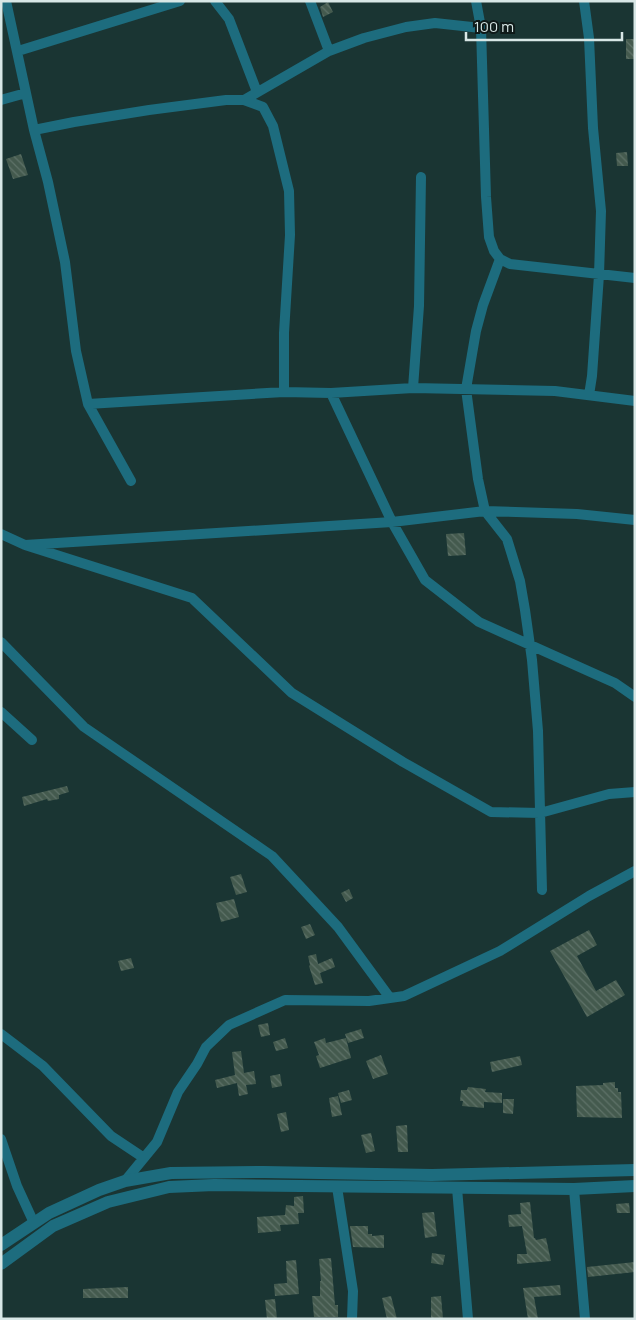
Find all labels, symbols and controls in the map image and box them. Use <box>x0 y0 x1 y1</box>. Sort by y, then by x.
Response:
scale bar <box>466 10 622 42</box>
text: 100 m <box>474 16 514 37</box>

